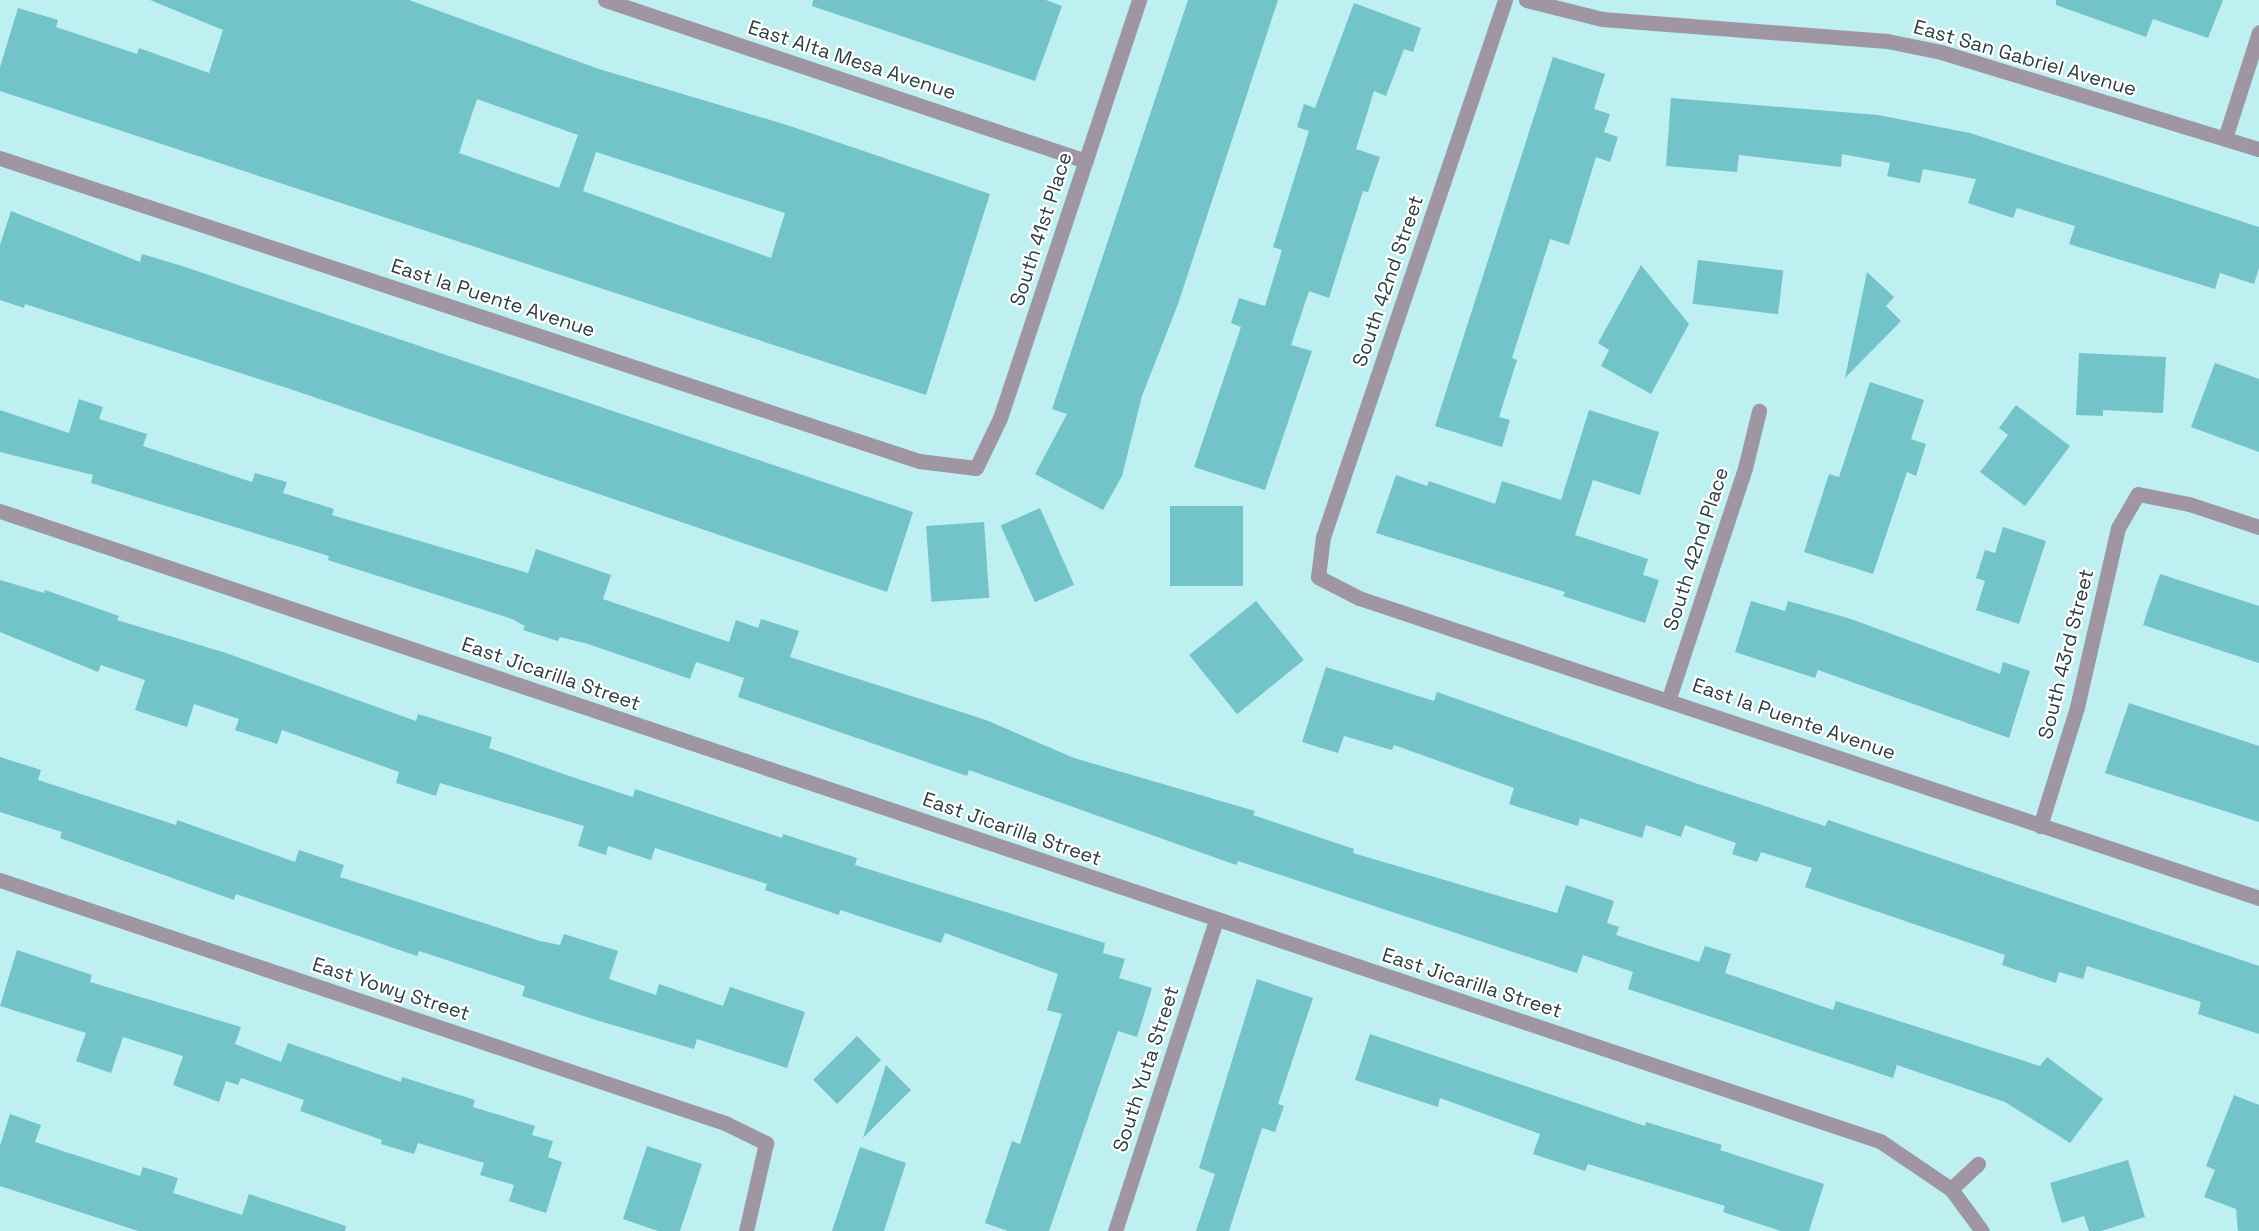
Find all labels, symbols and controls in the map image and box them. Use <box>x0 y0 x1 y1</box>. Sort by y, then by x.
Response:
street label: East Alta Mesa Avenue <box>745 15 959 105</box>
street label: East San Gabriel Avenue <box>1911 15 2139 101</box>
street label: South 41st Place <box>1005 149 1077 309</box>
street label: South 42nd Street <box>1347 192 1429 370</box>
street label: East la Puente Avenue <box>388 254 598 342</box>
street label: South 42nd Place <box>1658 464 1734 634</box>
street label: South 43rd Street <box>2033 567 2099 741</box>
street label: East Jicarilla Street <box>458 632 644 716</box>
street label: East la Puente Avenue <box>1689 673 1899 765</box>
street label: East Jicarilla Street <box>919 787 1105 871</box>
street label: East Jicarilla Street <box>1379 943 1565 1023</box>
street label: East Yowy Street <box>309 952 473 1026</box>
street label: South Yuta Street <box>1108 983 1184 1155</box>

